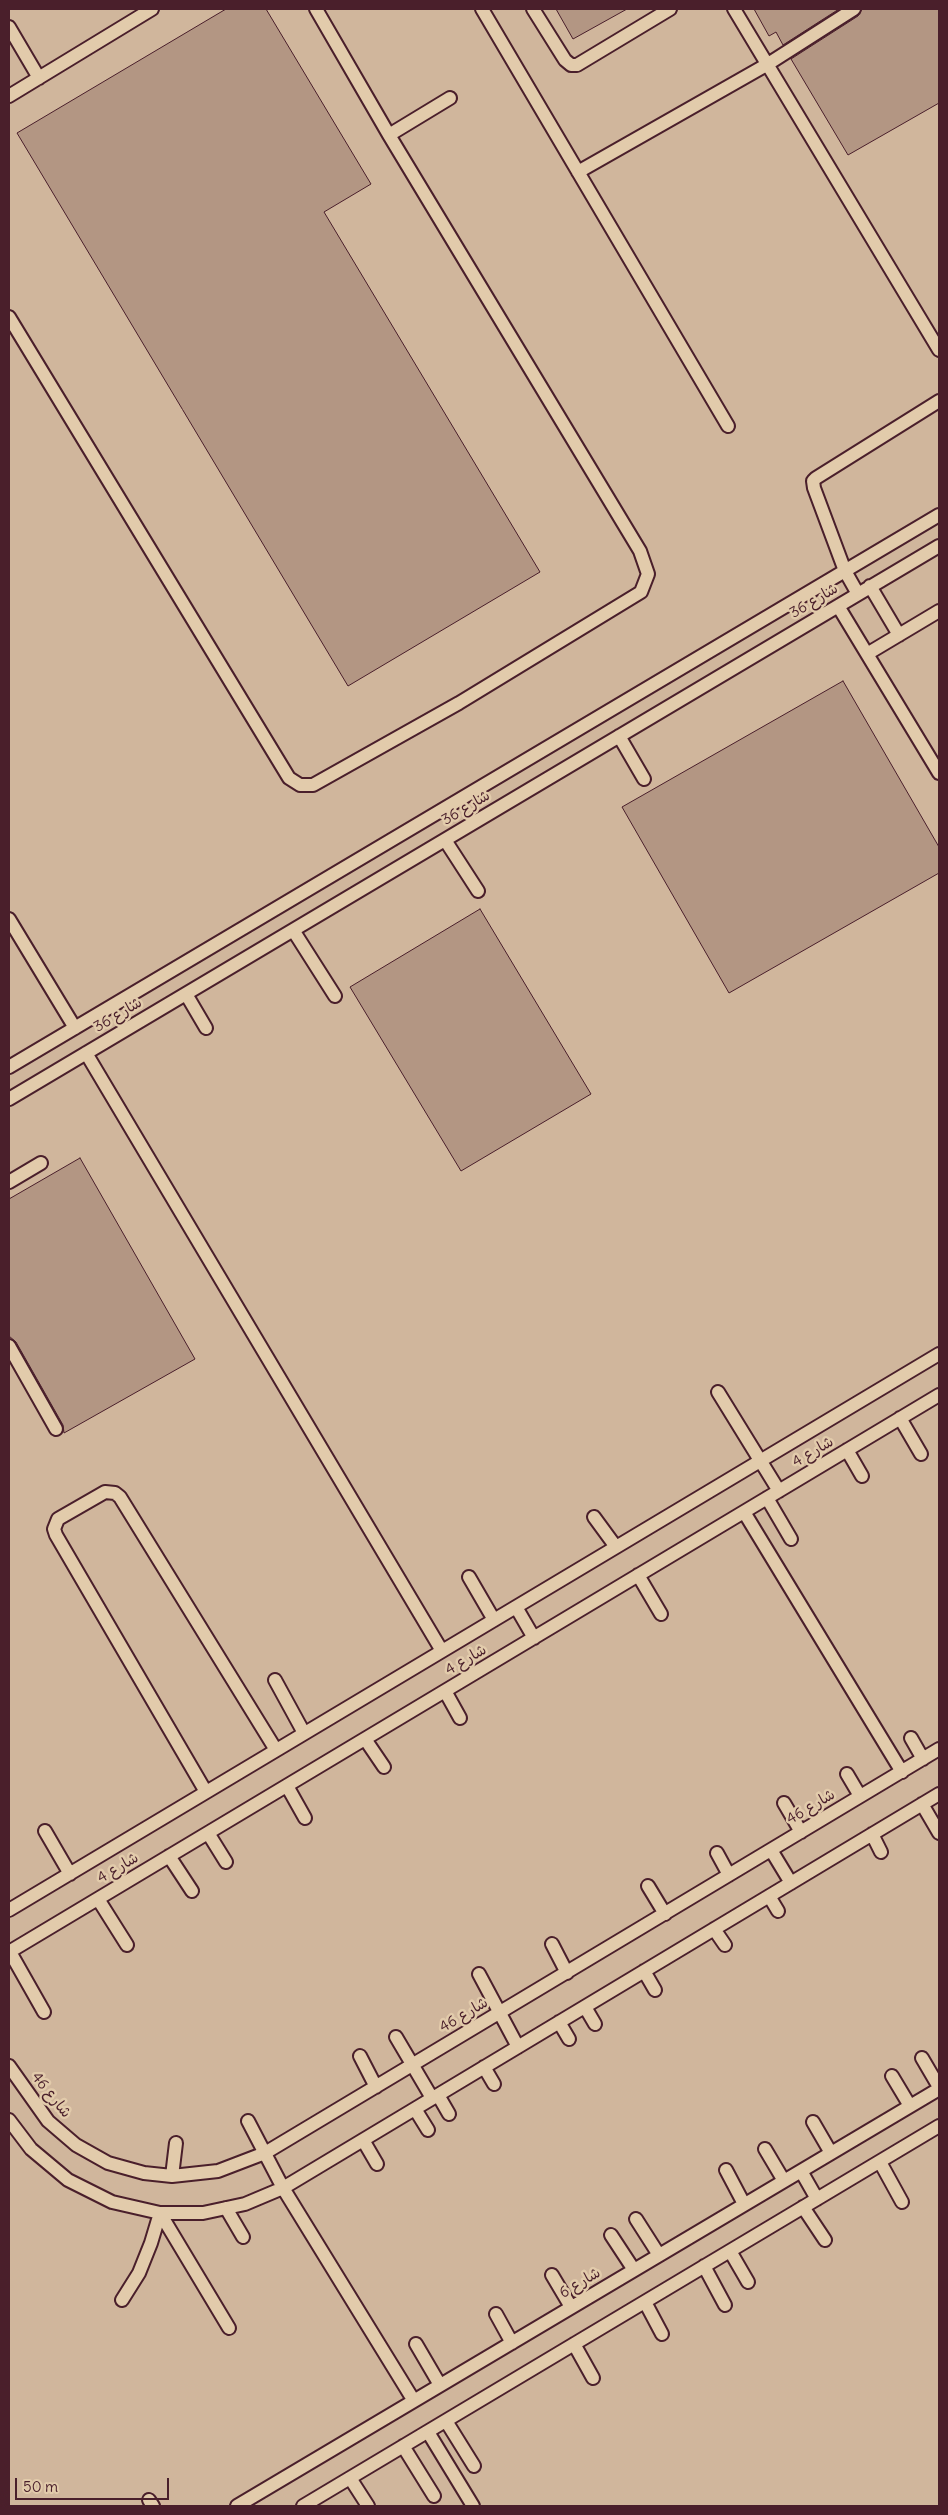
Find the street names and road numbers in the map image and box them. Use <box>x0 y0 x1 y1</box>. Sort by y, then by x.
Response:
street label: شارع 36 <box>787 580 841 622</box>
street label: شارع 36 <box>439 787 493 829</box>
street label: شارع 36 <box>91 994 145 1036</box>
street label: شارع 4 <box>789 1433 837 1471</box>
street label: شارع 4 <box>442 1641 490 1679</box>
street label: شارع 46 <box>783 1786 839 1828</box>
street label: شارع 4 <box>94 1849 142 1887</box>
street label: شارع 46 <box>436 1994 492 2036</box>
street label: شارع 46 <box>27 2069 75 2121</box>
street label: شارع 6 <box>556 2264 604 2302</box>

